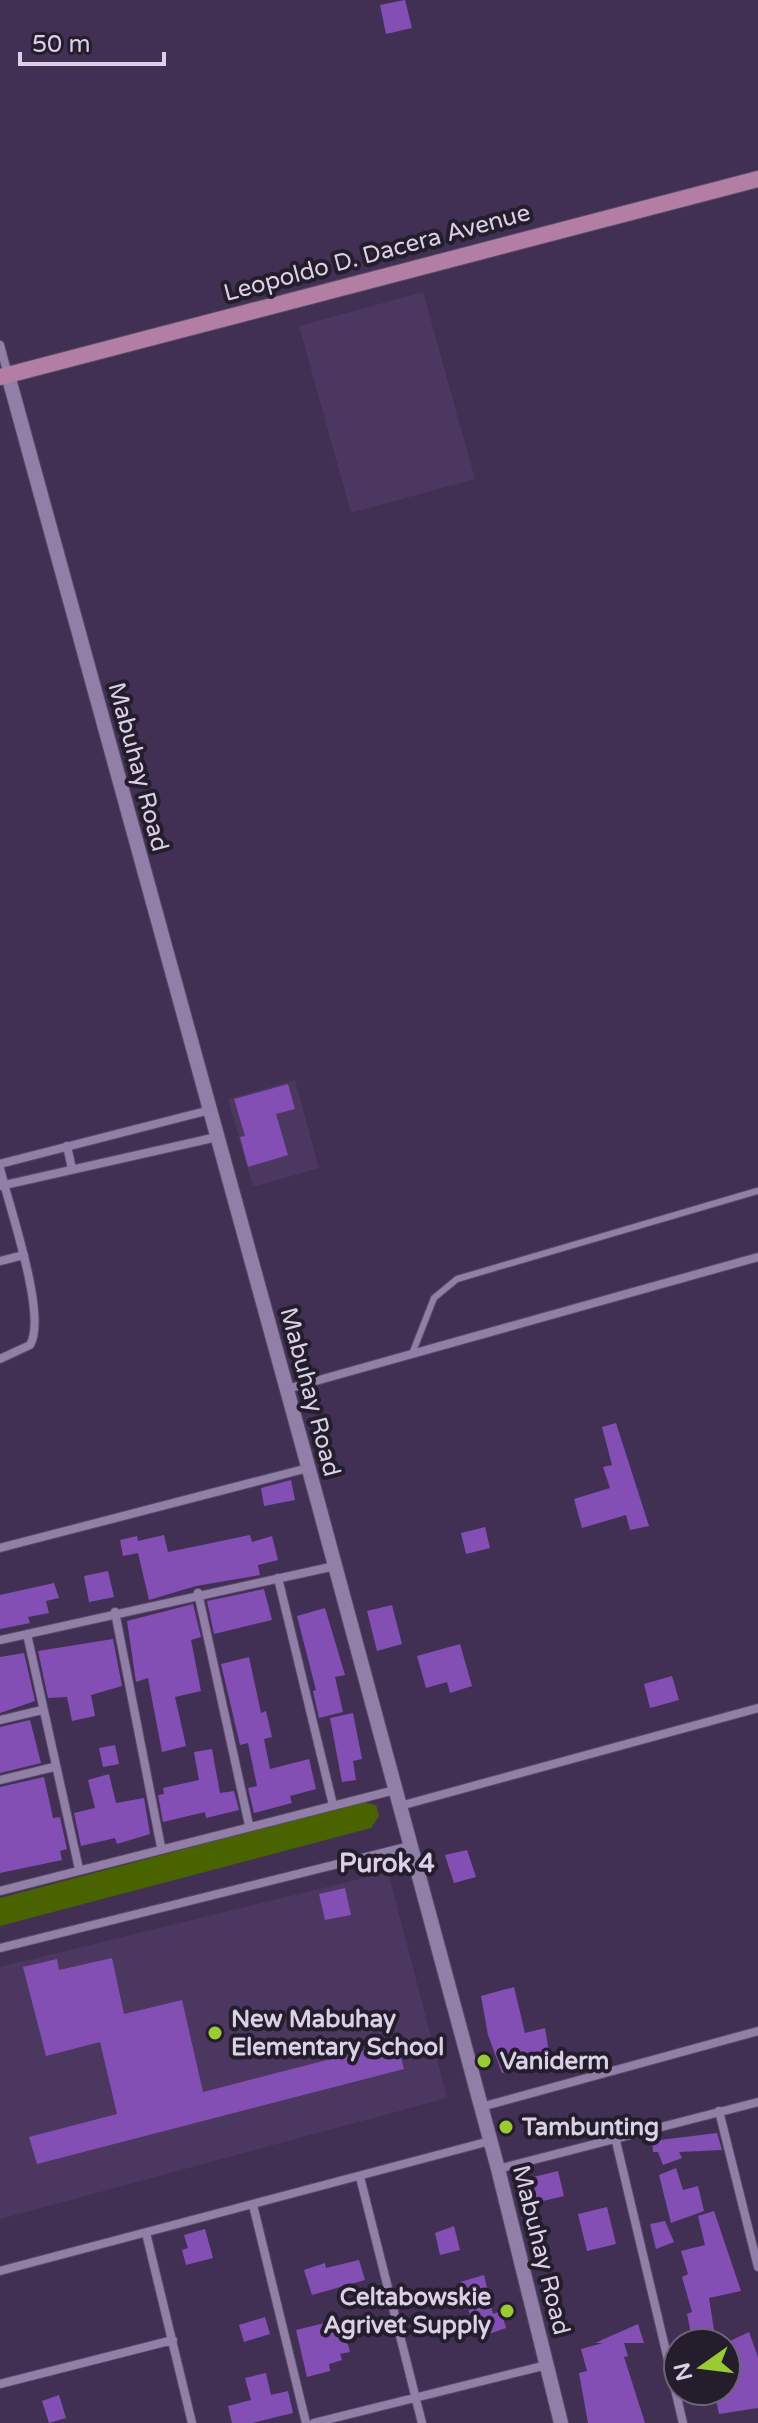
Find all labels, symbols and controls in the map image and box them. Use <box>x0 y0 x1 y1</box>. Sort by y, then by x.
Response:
scale bar <box>20 16 164 66</box>
text: 50 m <box>32 30 90 59</box>
street label: Leopoldo D. Dacera Avenue <box>221 198 533 308</box>
street label: Mabuhay Road <box>102 679 174 855</box>
street label: Mabuhay Road <box>274 1304 346 1480</box>
district label: Purok 4 <box>339 1848 435 1879</box>
place label: New Mabuhay Elementary School <box>231 2005 444 2062</box>
marker: New Mabuhay Elementary School <box>206 2024 224 2042</box>
place label: Vaniderm <box>500 2047 609 2076</box>
marker: Vaniderm <box>475 2052 493 2070</box>
place label: Tambunting <box>521 2113 659 2142</box>
marker: Tambunting <box>497 2118 515 2136</box>
street label: Mabuhay Road <box>506 2162 576 2338</box>
place label: Celtabowskie Agrivet Supply <box>323 2283 491 2340</box>
marker: Celtabowskie Agrivet Supply <box>498 2302 516 2320</box>
north arrow <box>662 2327 742 2407</box>
text: N <box>669 2360 698 2383</box>

